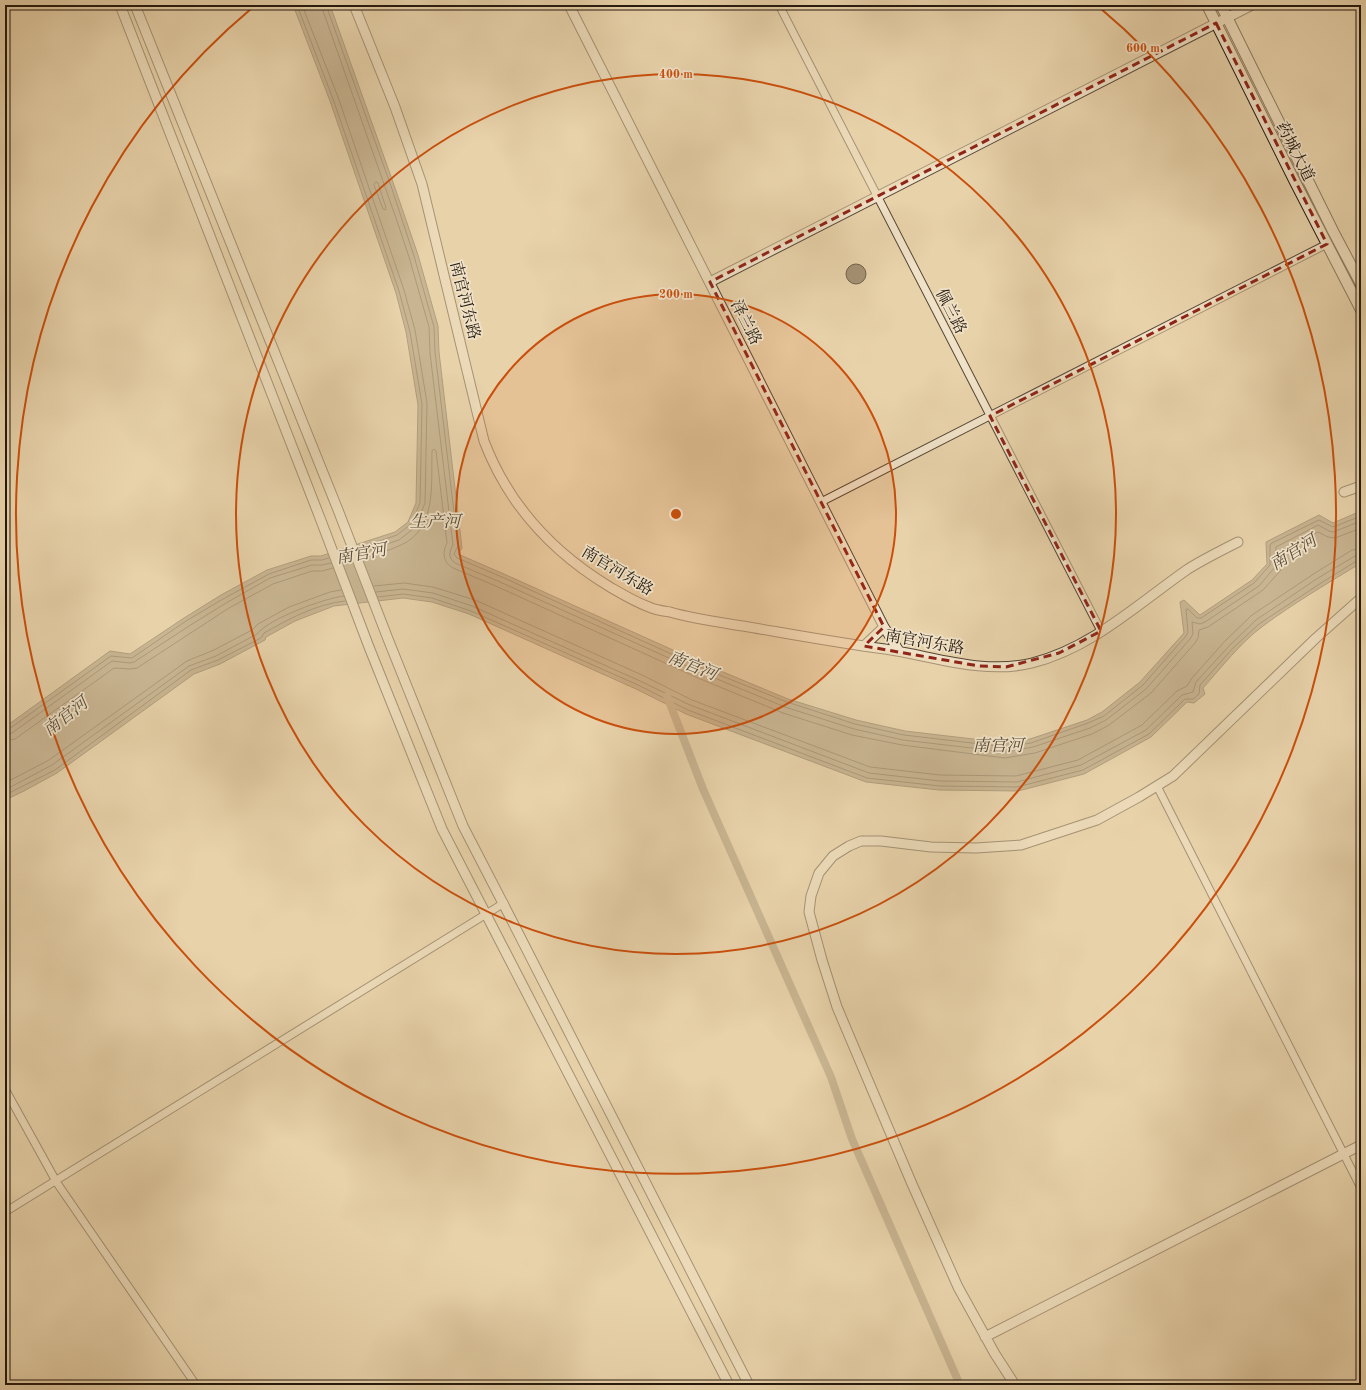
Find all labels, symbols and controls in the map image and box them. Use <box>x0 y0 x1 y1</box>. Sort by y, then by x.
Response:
text: 600 m <box>1126 43 1160 55</box>
text: 400 m <box>659 69 693 81</box>
street label: 药城大道 <box>1273 119 1318 184</box>
street label: 南官河东路 <box>447 259 483 341</box>
street label: 佩兰路 <box>932 286 970 337</box>
text: 200 m <box>659 289 693 301</box>
street label: 泽兰路 <box>727 297 765 348</box>
centre of rings <box>669 507 683 521</box>
water label: 生产河 <box>410 512 463 531</box>
water label: 南官河 <box>1267 529 1322 574</box>
water label: 南官河 <box>334 539 391 567</box>
street label: 南官河东路 <box>579 543 656 599</box>
street label: 南官河东路 <box>884 626 966 658</box>
water label: 南官河 <box>666 647 723 685</box>
water label: 南官河 <box>39 691 94 740</box>
water label: 南官河 <box>973 736 1026 755</box>

